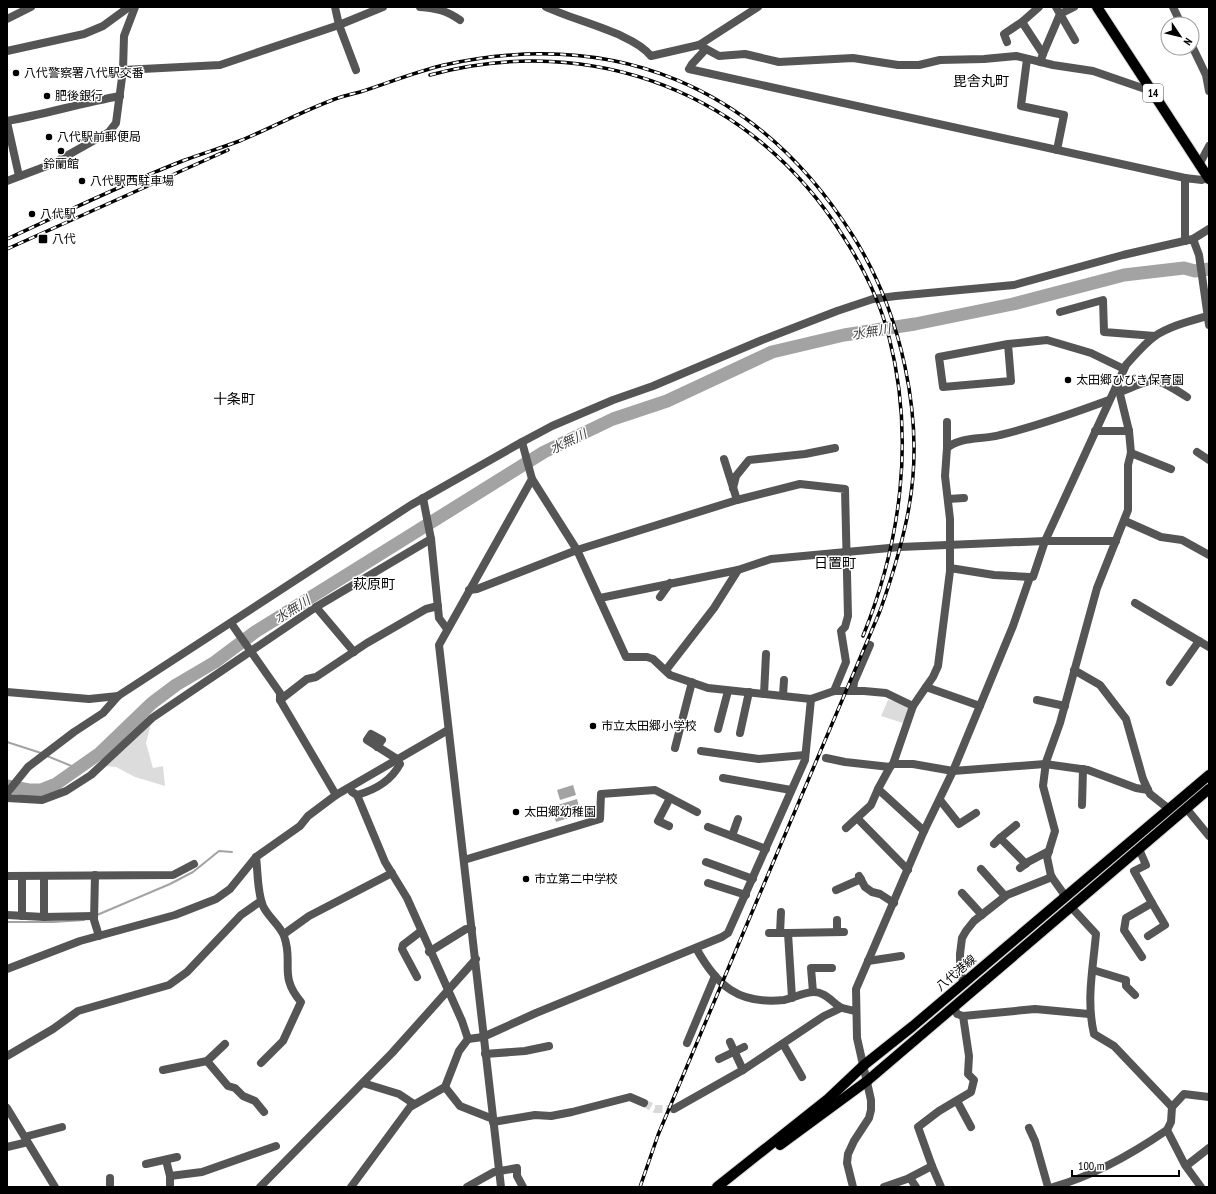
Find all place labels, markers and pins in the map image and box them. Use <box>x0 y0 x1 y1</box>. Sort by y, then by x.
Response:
place label: 八代警察署八代駅交番 <box>24 65 144 80</box>
marker: 八代警察署八代駅交番 <box>11 68 21 78</box>
place label: 肥後銀行 <box>55 88 103 103</box>
marker: 肥後銀行 <box>42 91 52 101</box>
place label: 八代駅前郵便局 <box>57 129 141 144</box>
marker: 八代駅前郵便局 <box>44 132 54 142</box>
marker: 鈴蘭館 <box>56 146 66 156</box>
place label: 鈴蘭館 <box>43 156 79 171</box>
place label: 八代駅西駐車場 <box>90 173 174 188</box>
marker: 八代駅西駐車場 <box>77 176 87 186</box>
place label: 八代駅 <box>40 206 76 221</box>
marker: 八代駅 <box>27 209 37 219</box>
place label: 八代 <box>52 231 76 246</box>
marker: 八代 <box>37 233 49 245</box>
place label: 太田郷ひびき保育園 <box>1076 372 1184 387</box>
marker: 太田郷ひびき保育園 <box>1063 375 1073 385</box>
place label: 市立太田郷小学校 <box>601 718 697 733</box>
marker: 市立太田郷小学校 <box>588 721 598 731</box>
place label: 太田郷幼稚園 <box>524 804 596 819</box>
marker: 太田郷幼稚園 <box>511 807 521 817</box>
place label: 市立第二中学校 <box>534 871 618 886</box>
marker: 市立第二中学校 <box>521 874 531 884</box>

